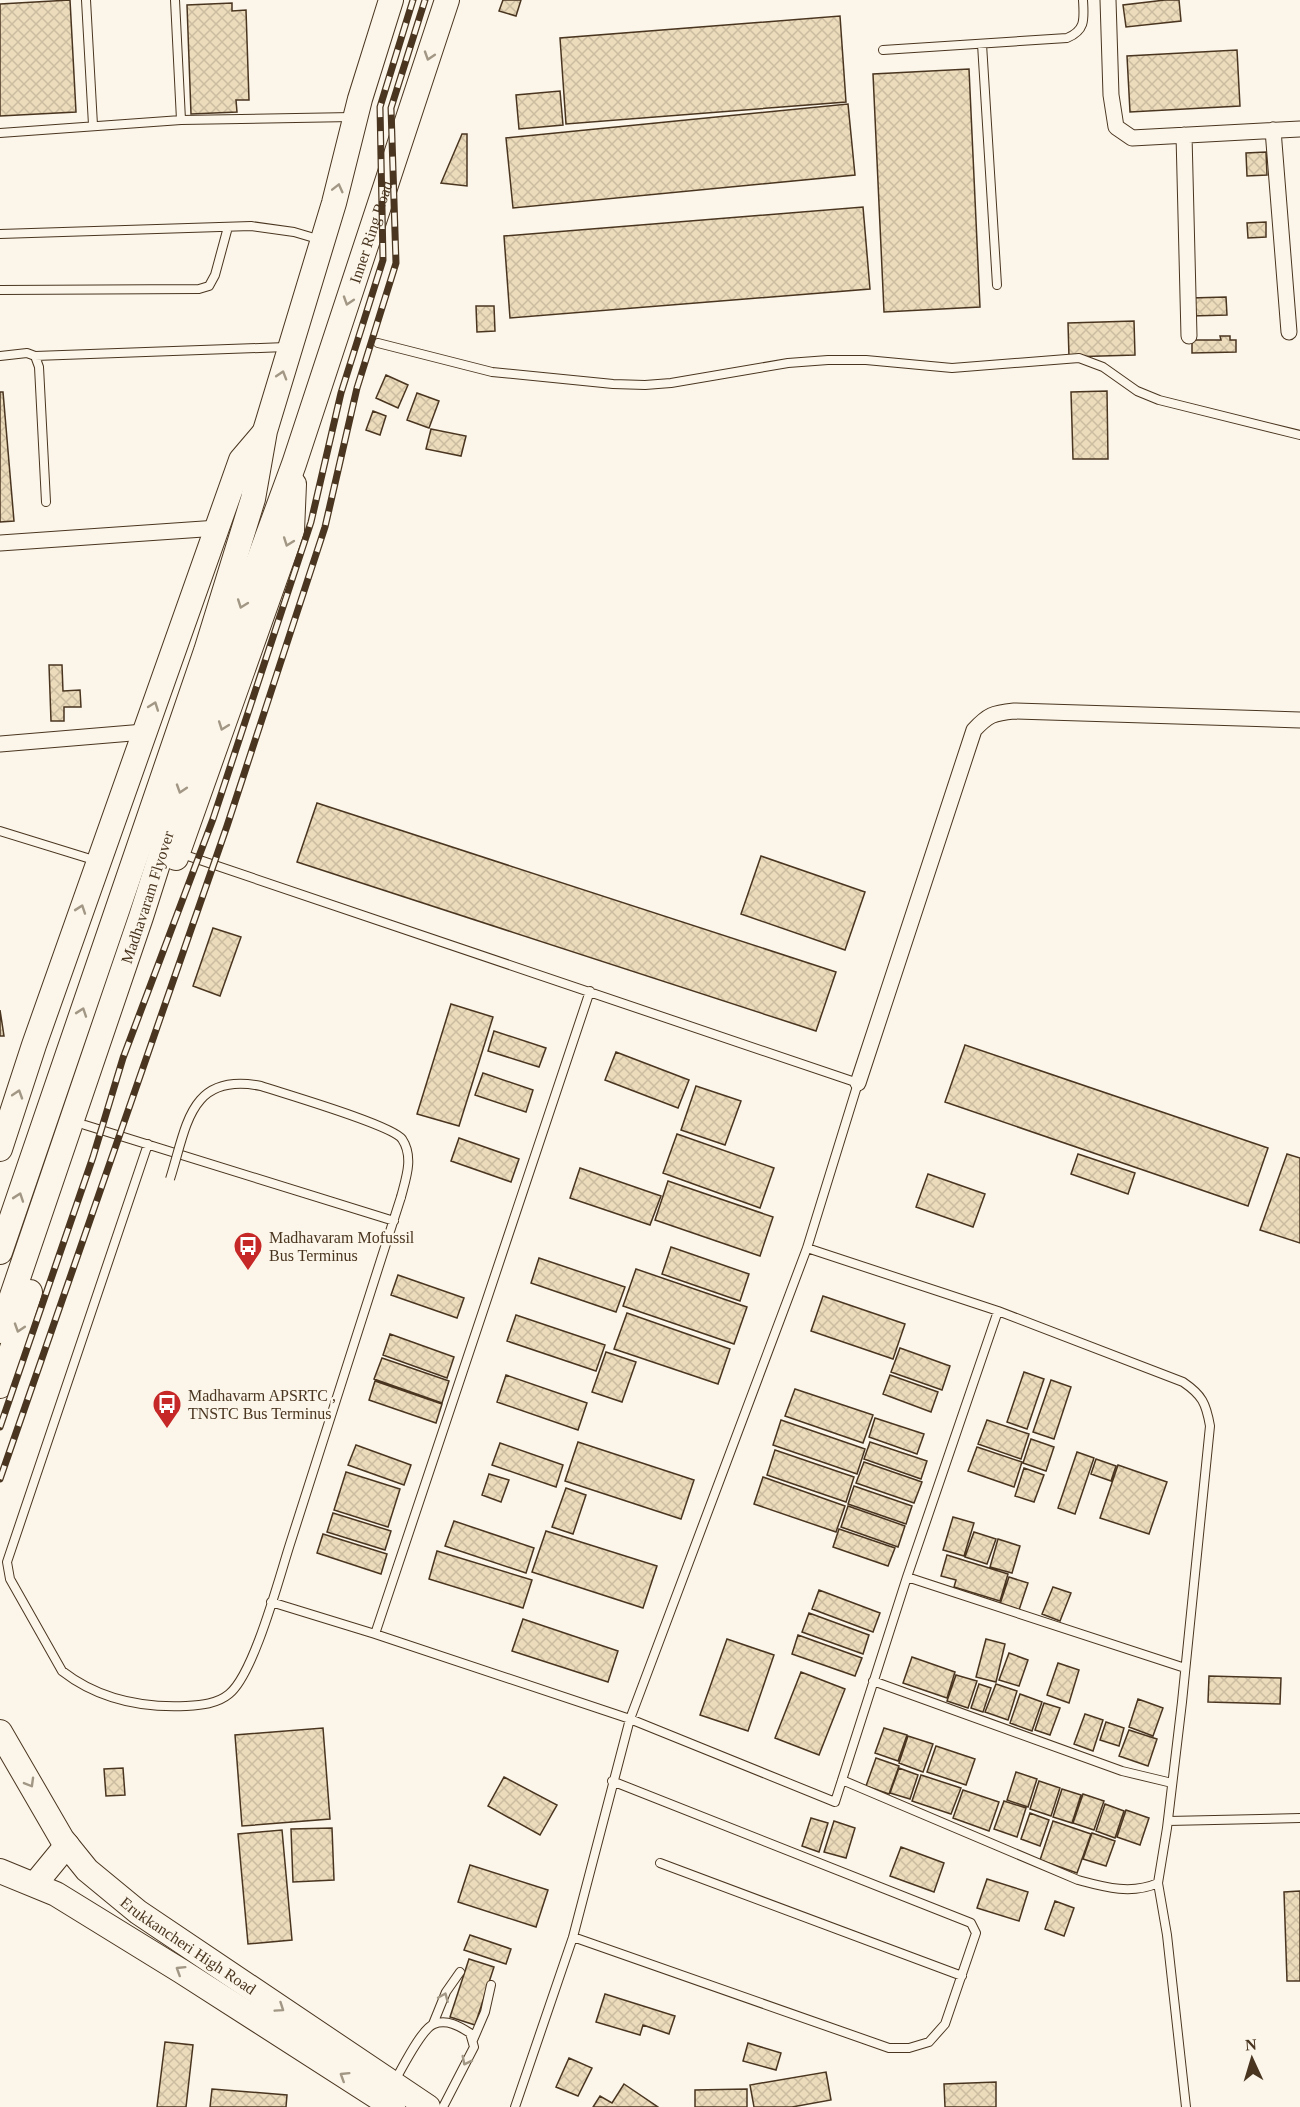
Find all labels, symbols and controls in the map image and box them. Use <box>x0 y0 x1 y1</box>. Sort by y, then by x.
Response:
one-way arrow <box>423 50 436 61</box>
street label: Inner Ring Road <box>346 179 396 285</box>
one-way arrow <box>331 183 343 194</box>
one-way arrow <box>343 295 355 306</box>
one-way arrow <box>275 370 287 381</box>
one-way arrow <box>283 537 296 547</box>
one-way arrow <box>237 598 250 609</box>
one-way arrow <box>146 701 159 712</box>
one-way arrow <box>217 720 230 731</box>
one-way arrow <box>176 783 189 794</box>
street label: Madhavaram Flyover <box>118 828 177 966</box>
one-way arrow <box>74 904 87 915</box>
one-way arrow <box>74 1007 87 1018</box>
one-way arrow <box>11 1089 23 1100</box>
one-way arrow <box>11 1192 24 1203</box>
place label: Madhavaram Mofussil Bus Terminus <box>269 1229 415 1264</box>
bus stop icon: Madhavaram Mofussil Bus Terminus <box>232 1230 264 1272</box>
one-way arrow <box>14 1322 26 1333</box>
place label: Madhavarm APSRTC , TNSTC Bus Terminus <box>188 1387 336 1422</box>
bus stop icon: Madhavarm APSRTC , TNSTC Bus Terminus <box>151 1388 183 1430</box>
one-way arrow <box>22 1777 34 1787</box>
street label: Erukkancheri High Road <box>117 1893 259 1998</box>
one-way arrow <box>176 1965 186 1977</box>
one-way arrow <box>437 1992 449 2003</box>
one-way arrow <box>274 2000 284 2012</box>
north arrow <box>1222 2029 1282 2089</box>
text: N <box>1245 2036 1258 2053</box>
one-way arrow <box>462 2055 473 2066</box>
one-way arrow <box>340 2071 350 2083</box>

